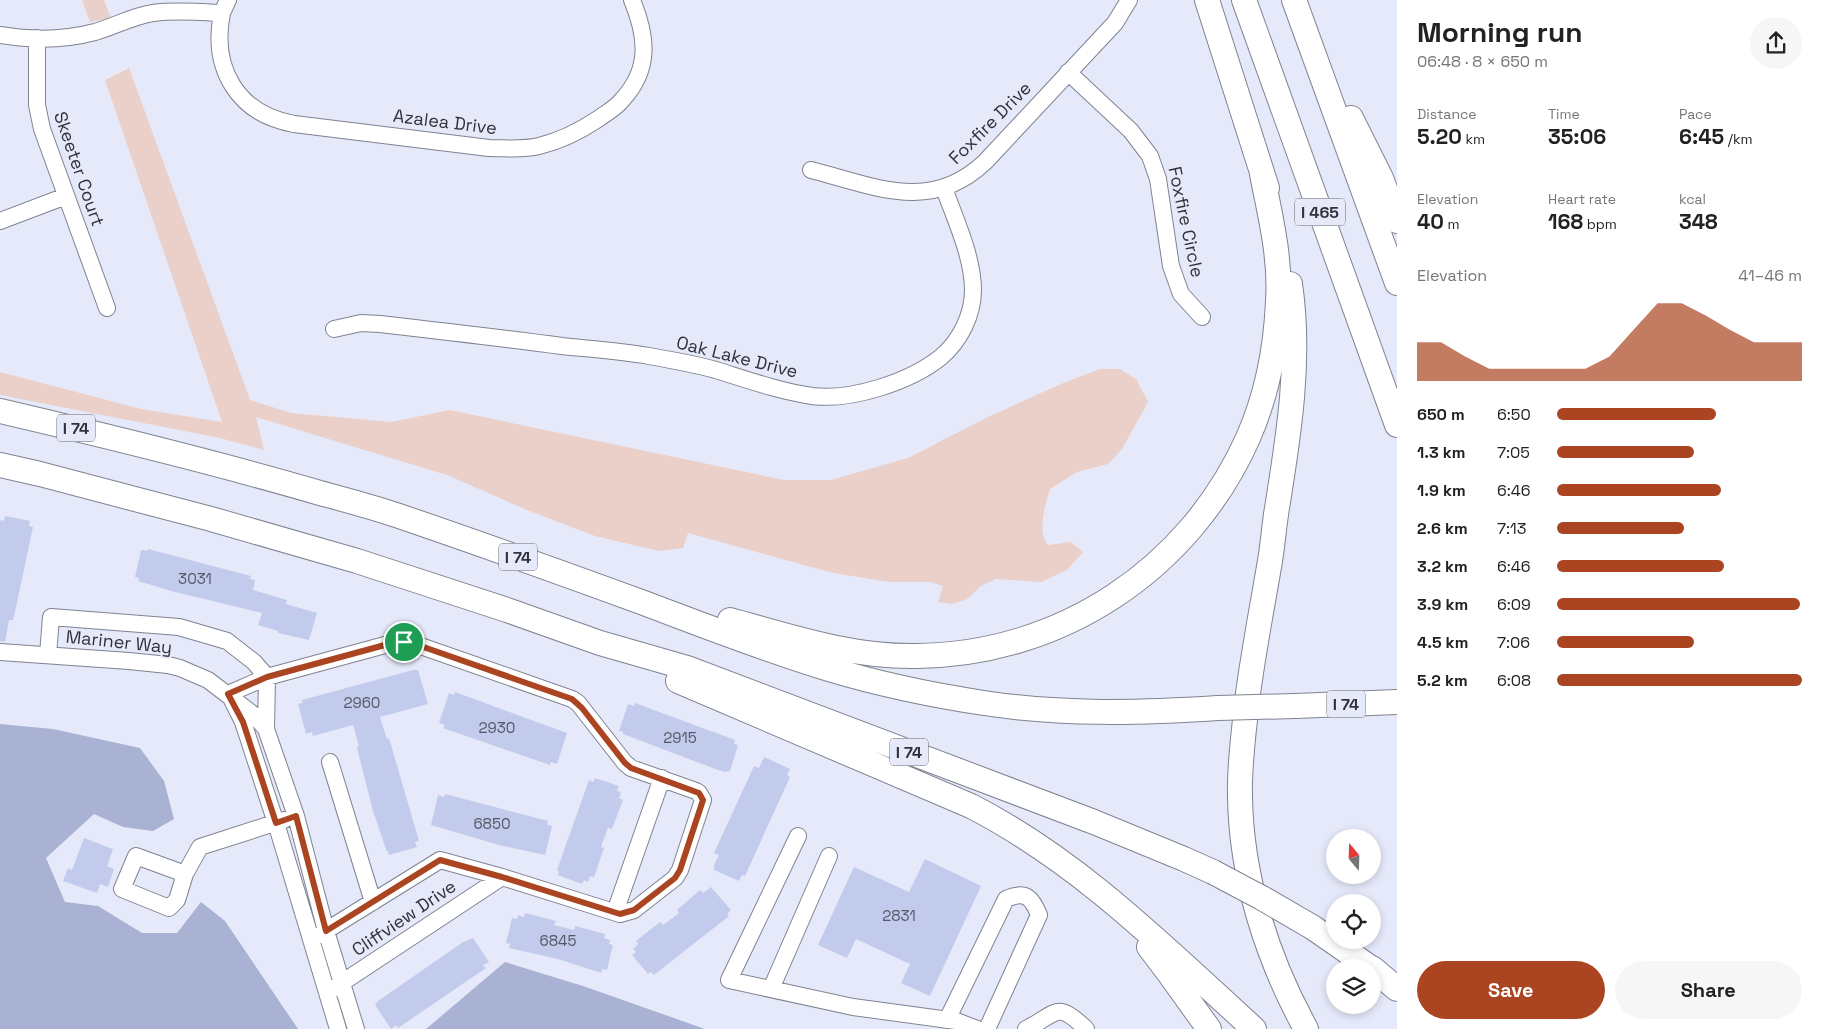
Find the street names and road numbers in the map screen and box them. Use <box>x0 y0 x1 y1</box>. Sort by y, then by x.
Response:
street label: Foxfire Drive <box>943 76 1036 169</box>
street label: Azalea Drive <box>392 104 498 139</box>
street label: Skeeter Court <box>49 108 110 229</box>
street label: Foxfire Circle <box>1164 164 1209 279</box>
road number: I 465 <box>1295 198 1345 226</box>
street label: Oak Lake Drive <box>674 330 800 383</box>
road number: I 74 <box>57 414 95 442</box>
road number: I 74 <box>499 544 537 570</box>
street label: Mariner Way <box>65 624 173 659</box>
road number: I 74 <box>1327 691 1365 718</box>
road number: I 74 <box>890 739 928 766</box>
street label: Cliffview Drive <box>347 874 460 961</box>

